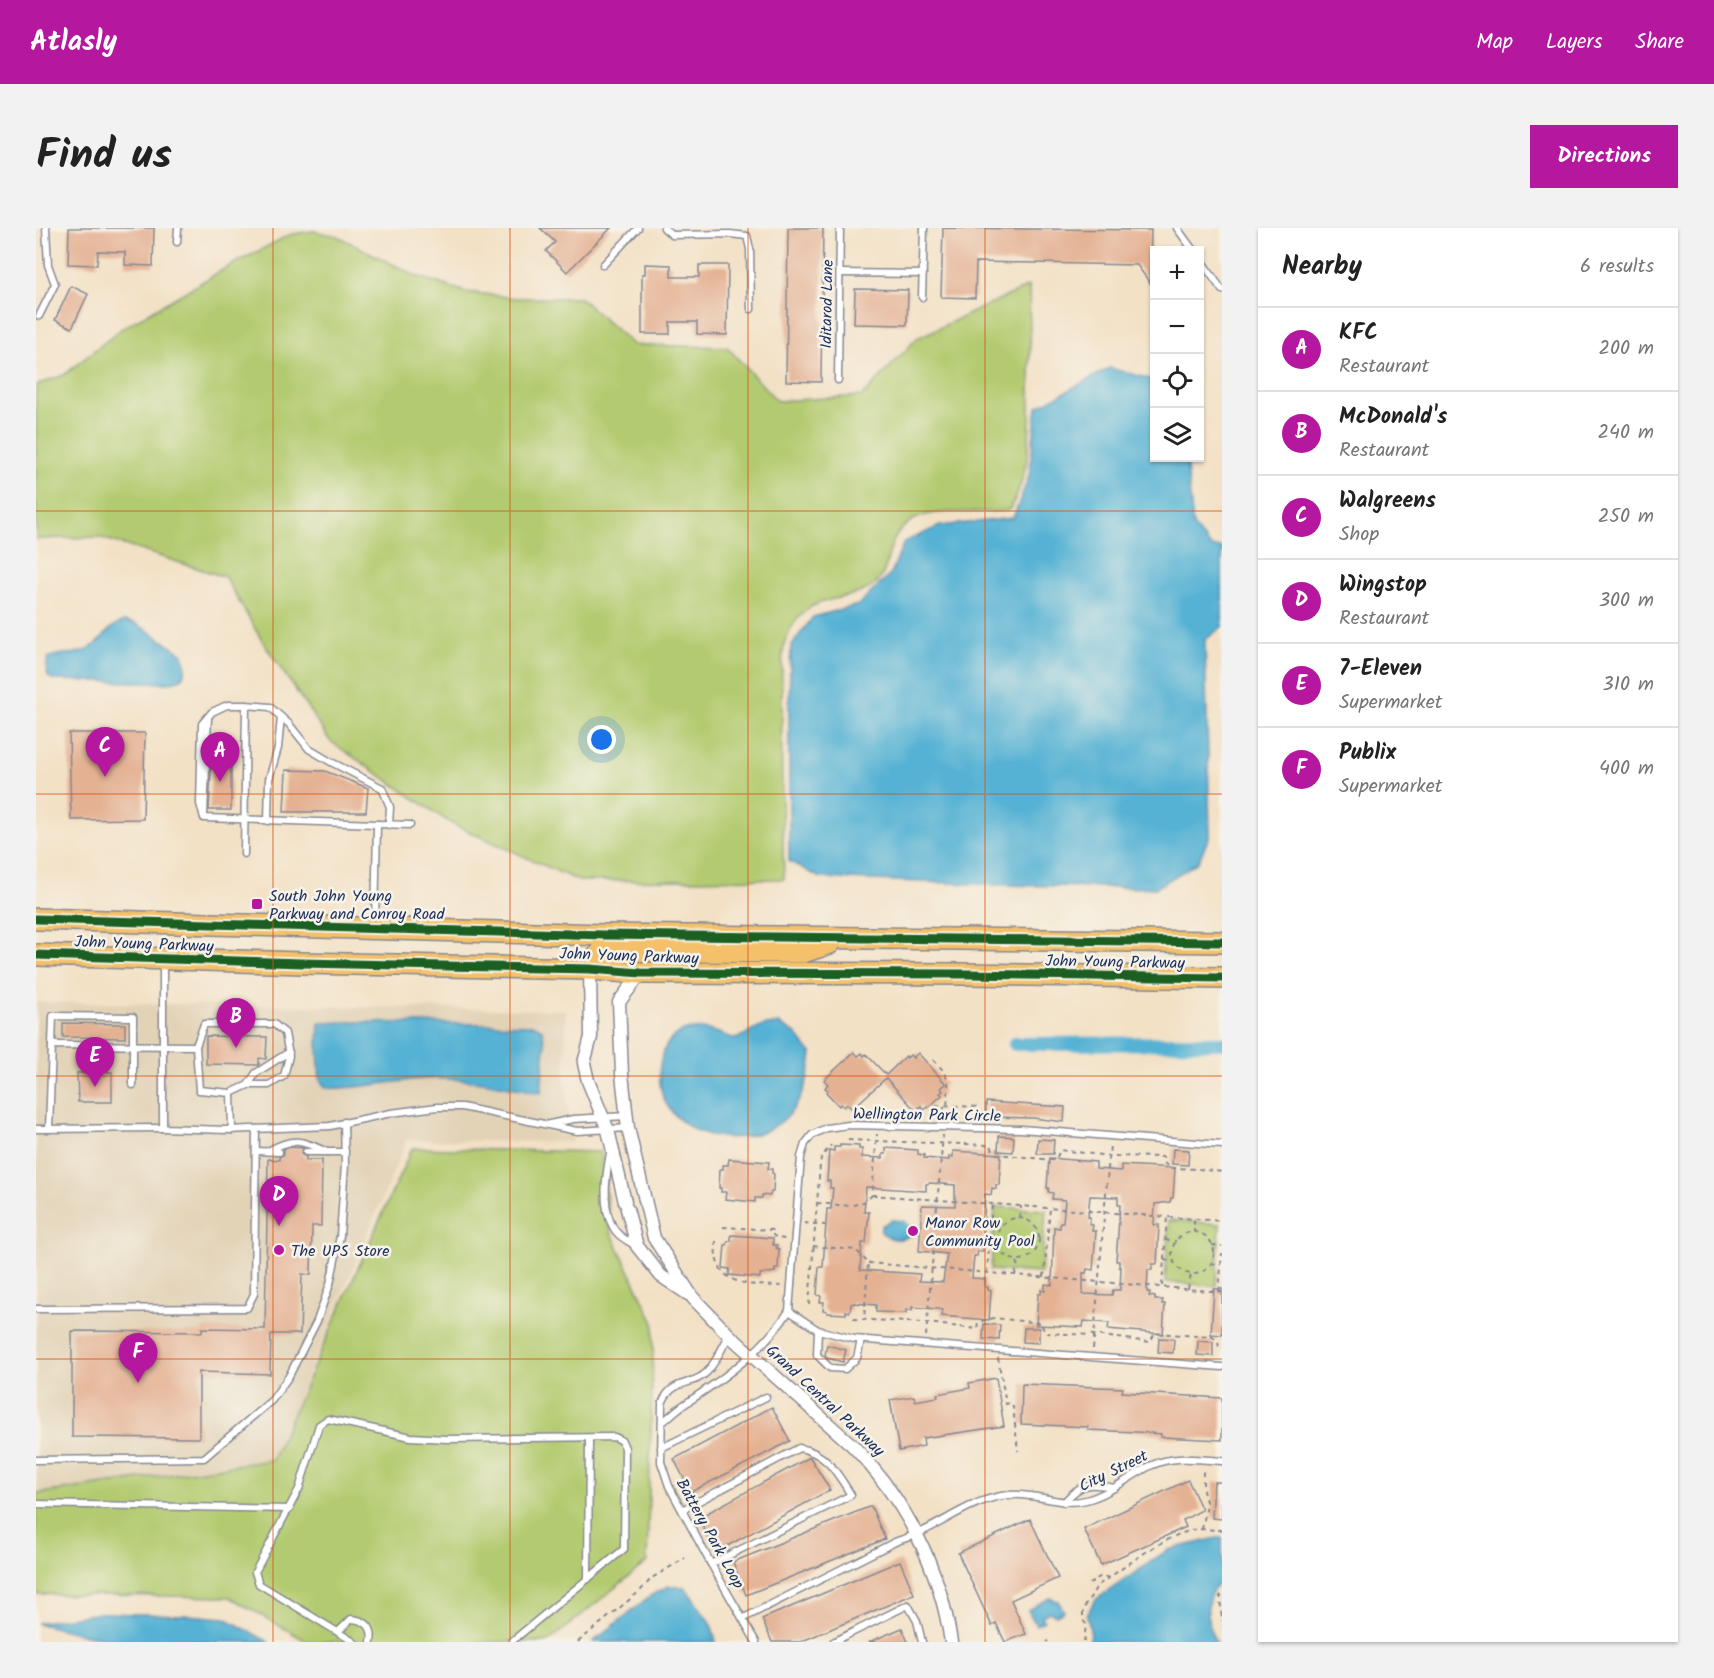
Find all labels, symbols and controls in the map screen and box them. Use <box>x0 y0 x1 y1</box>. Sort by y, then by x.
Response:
text: Atlasly <box>30 20 117 65</box>
text: Map <box>1476 26 1513 59</box>
text: Layers <box>1546 26 1602 59</box>
text: Share <box>1635 26 1684 59</box>
text: Find us <box>36 123 172 190</box>
button: Directions <box>1530 125 1678 188</box>
map controls <box>1150 246 1204 462</box>
button: + <box>1150 246 1204 300</box>
text: Nearby <box>1282 246 1362 288</box>
text: 6 results <box>1580 251 1654 283</box>
street label: Iditarod Lane <box>814 259 841 349</box>
button: − <box>1150 300 1204 354</box>
text: KFC <box>1339 316 1378 351</box>
text: A <box>1295 333 1308 365</box>
text: 200 m <box>1598 333 1654 365</box>
text: Restaurant <box>1339 351 1429 383</box>
button: locate <box>1150 354 1204 408</box>
text: McDonald's <box>1339 400 1447 435</box>
button: layers <box>1150 408 1204 462</box>
text: B <box>1295 417 1308 449</box>
text: 240 m <box>1597 417 1654 449</box>
text: Restaurant <box>1339 435 1429 467</box>
text: Walgreens <box>1339 484 1436 519</box>
text: C <box>1295 501 1308 533</box>
text: 250 m <box>1598 501 1654 533</box>
text: Shop <box>1339 519 1379 551</box>
text: Wingstop <box>1339 568 1427 603</box>
text: D <box>1295 585 1308 617</box>
text: 300 m <box>1599 585 1654 617</box>
text: Restaurant <box>1339 603 1429 635</box>
text: 7-Eleven <box>1339 652 1422 687</box>
text: E <box>1296 669 1307 701</box>
text: 310 m <box>1602 669 1654 701</box>
text: Supermarket <box>1339 687 1442 719</box>
your location <box>587 725 616 754</box>
pin: C <box>86 728 124 777</box>
pin: A <box>200 732 240 782</box>
text: Publix <box>1339 736 1396 771</box>
text: F <box>1296 753 1307 785</box>
text: 400 m <box>1599 753 1654 785</box>
text: Supermarket <box>1339 771 1442 803</box>
place label: South John Young Parkway and Conroy Road <box>269 884 446 927</box>
marker: South John Young Parkway and Conroy Road <box>250 897 264 911</box>
street label: John Young Parkway <box>74 930 215 959</box>
street label: John Young Parkway <box>559 942 700 971</box>
street label: John Young Parkway <box>1045 949 1186 976</box>
pin: B <box>216 998 256 1048</box>
pin: E <box>76 1038 114 1087</box>
street label: Wellington Park Circle <box>853 1102 1001 1129</box>
pin: D <box>260 1176 298 1226</box>
place label: Manor Row Community Pool <box>925 1211 1035 1254</box>
marker: Manor Row Community Pool <box>906 1224 920 1238</box>
place label: The UPS Store <box>291 1239 389 1264</box>
marker: The UPS Store <box>272 1243 286 1257</box>
pin: F <box>118 1334 158 1383</box>
street label: Grand Central Parkway <box>760 1339 891 1463</box>
street label: City Street <box>1075 1444 1153 1499</box>
street label: Battery Park Loop <box>669 1474 751 1594</box>

